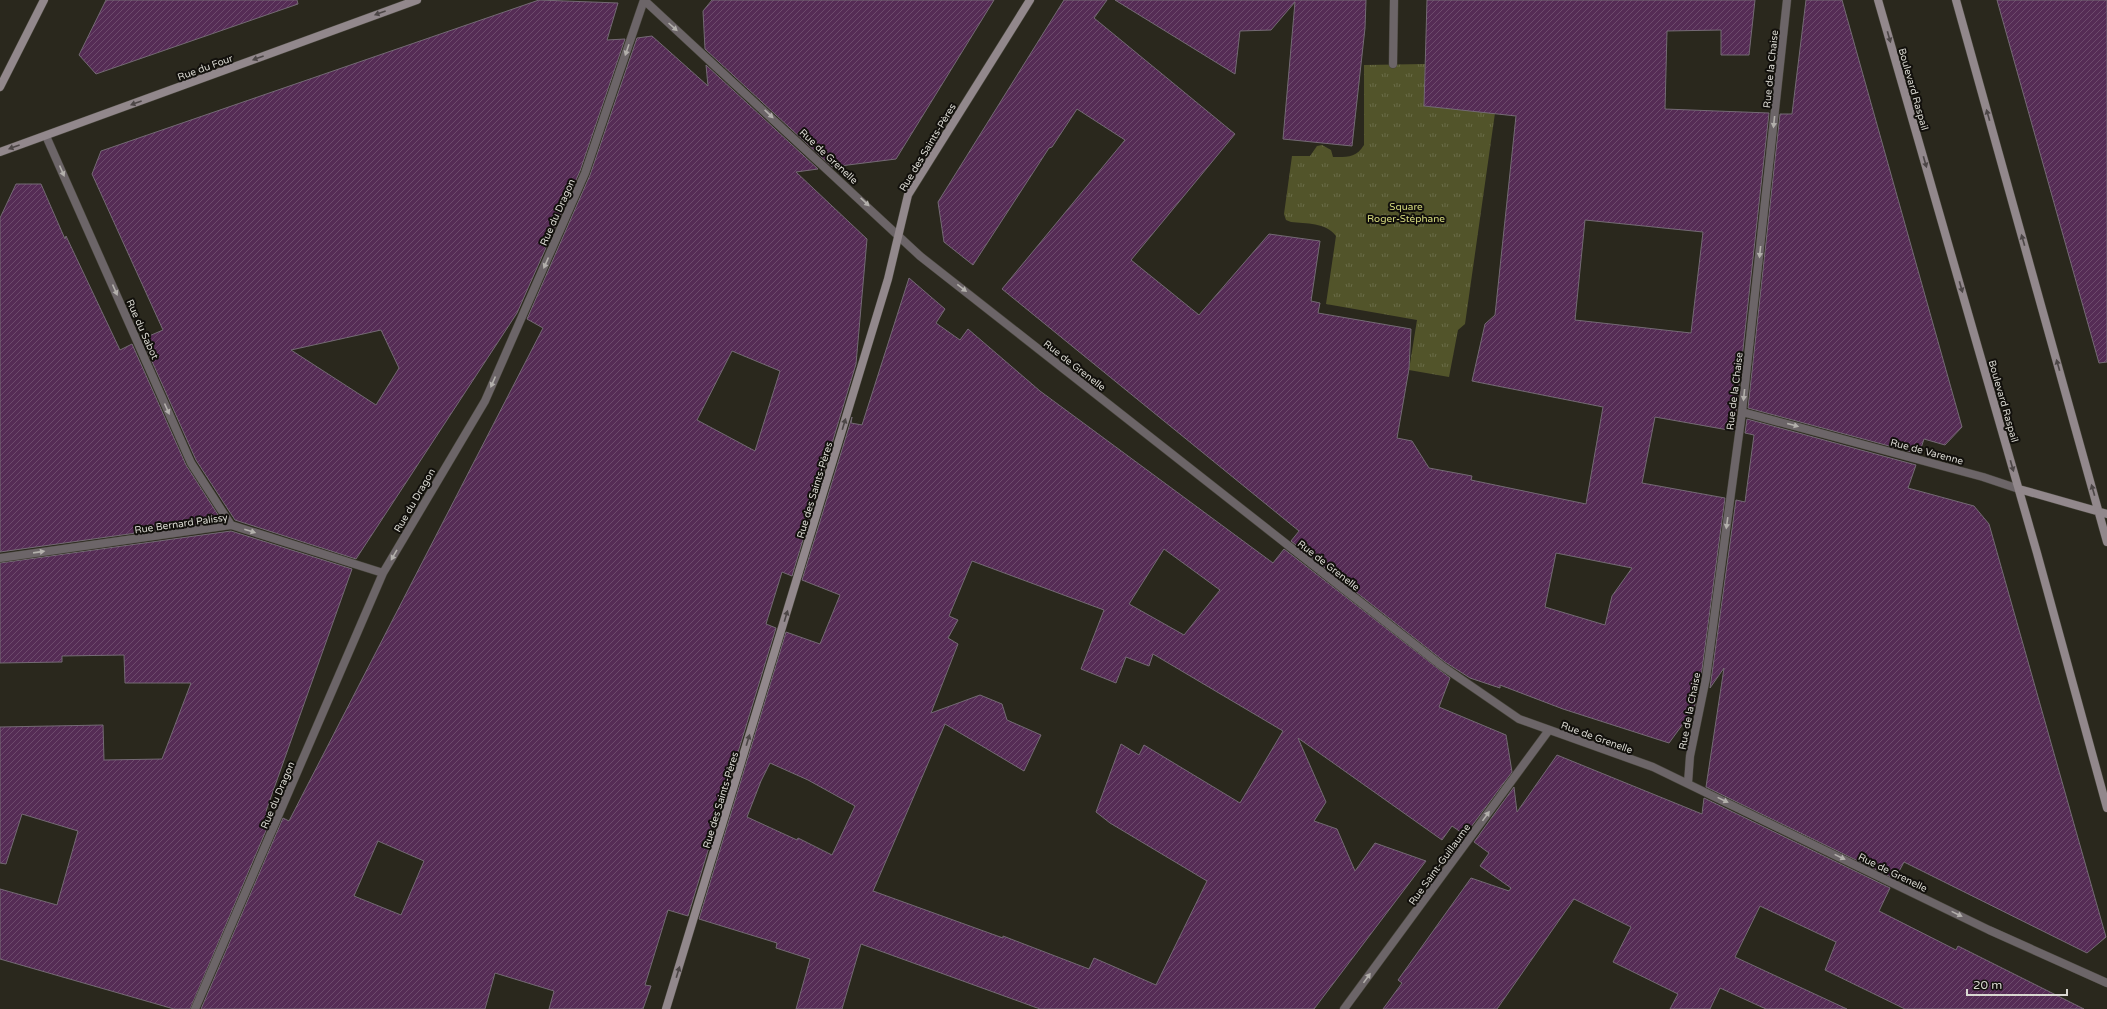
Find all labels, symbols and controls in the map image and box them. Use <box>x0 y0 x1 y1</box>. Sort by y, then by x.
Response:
one-way arrow <box>374 11 386 17</box>
one-way arrow <box>668 22 678 31</box>
street label: Rue de la Chaise <box>1761 29 1781 109</box>
one-way arrow <box>1886 32 1892 44</box>
one-way arrow <box>624 45 630 57</box>
street label: Boulevard Raspail <box>1896 47 1931 132</box>
street label: Rue du Four <box>176 52 235 84</box>
one-way arrow <box>252 55 264 61</box>
one-way arrow <box>130 100 142 106</box>
street label: Rue des Saints-Pères <box>897 101 959 194</box>
one-way arrow <box>1985 108 1991 121</box>
one-way arrow <box>764 110 774 119</box>
one-way arrow <box>1771 116 1777 128</box>
street label: Rue de Grenelle <box>797 127 860 187</box>
one-way arrow <box>8 144 20 150</box>
one-way arrow <box>1922 157 1928 169</box>
one-way arrow <box>59 166 65 177</box>
street label: Rue du Dragon <box>538 177 578 248</box>
one-way arrow <box>860 197 869 206</box>
park label: Square Roger-Stéphane <box>1367 201 1445 225</box>
one-way arrow <box>2020 234 2026 246</box>
one-way arrow <box>1756 245 1763 258</box>
one-way arrow <box>542 258 548 270</box>
one-way arrow <box>1958 282 1964 294</box>
one-way arrow <box>111 284 118 296</box>
one-way arrow <box>956 284 967 293</box>
street label: Rue du Sabot <box>124 298 161 361</box>
street label: Rue de Grenelle <box>1041 338 1108 394</box>
street label: Rue de la Chaise <box>1724 351 1746 431</box>
street label: Boulevard Raspail <box>1986 359 2021 444</box>
one-way arrow <box>2055 359 2061 371</box>
one-way arrow <box>490 376 496 388</box>
one-way arrow <box>1740 389 1747 401</box>
one-way arrow <box>164 403 170 415</box>
one-way arrow <box>841 418 847 430</box>
one-way arrow <box>1787 422 1799 428</box>
street label: Rue de Varenne <box>1889 436 1965 468</box>
street label: Rue des Saints-Pères <box>795 440 835 540</box>
one-way arrow <box>2009 460 2015 472</box>
street label: Rue du Dragon <box>392 466 438 535</box>
one-way arrow <box>2090 484 2096 496</box>
street label: Rue Bernard Palissy <box>134 511 229 536</box>
one-way arrow <box>1724 517 1730 530</box>
one-way arrow <box>244 528 256 534</box>
street label: Rue de Grenelle <box>1295 538 1362 594</box>
one-way arrow <box>33 549 45 556</box>
one-way arrow <box>390 550 397 561</box>
one-way arrow <box>783 610 789 622</box>
street label: Rue de la Chaise <box>1677 671 1703 751</box>
street label: Rue de Grenelle <box>1559 719 1634 757</box>
one-way arrow <box>745 734 751 746</box>
street label: Rue des Saints-Pères <box>701 750 741 850</box>
street label: Rue du Dragon <box>258 760 297 831</box>
one-way arrow <box>1717 797 1729 804</box>
one-way arrow <box>1482 811 1490 822</box>
street label: Rue Saint-Guillaume <box>1406 821 1473 907</box>
street label: Rue de Grenelle <box>1856 851 1929 895</box>
one-way arrow <box>1834 854 1846 861</box>
one-way arrow <box>1951 911 1963 918</box>
one-way arrow <box>675 965 681 977</box>
scale bar <box>1967 971 2067 997</box>
one-way arrow <box>1363 972 1371 983</box>
text: 20 m <box>1973 978 2002 992</box>

